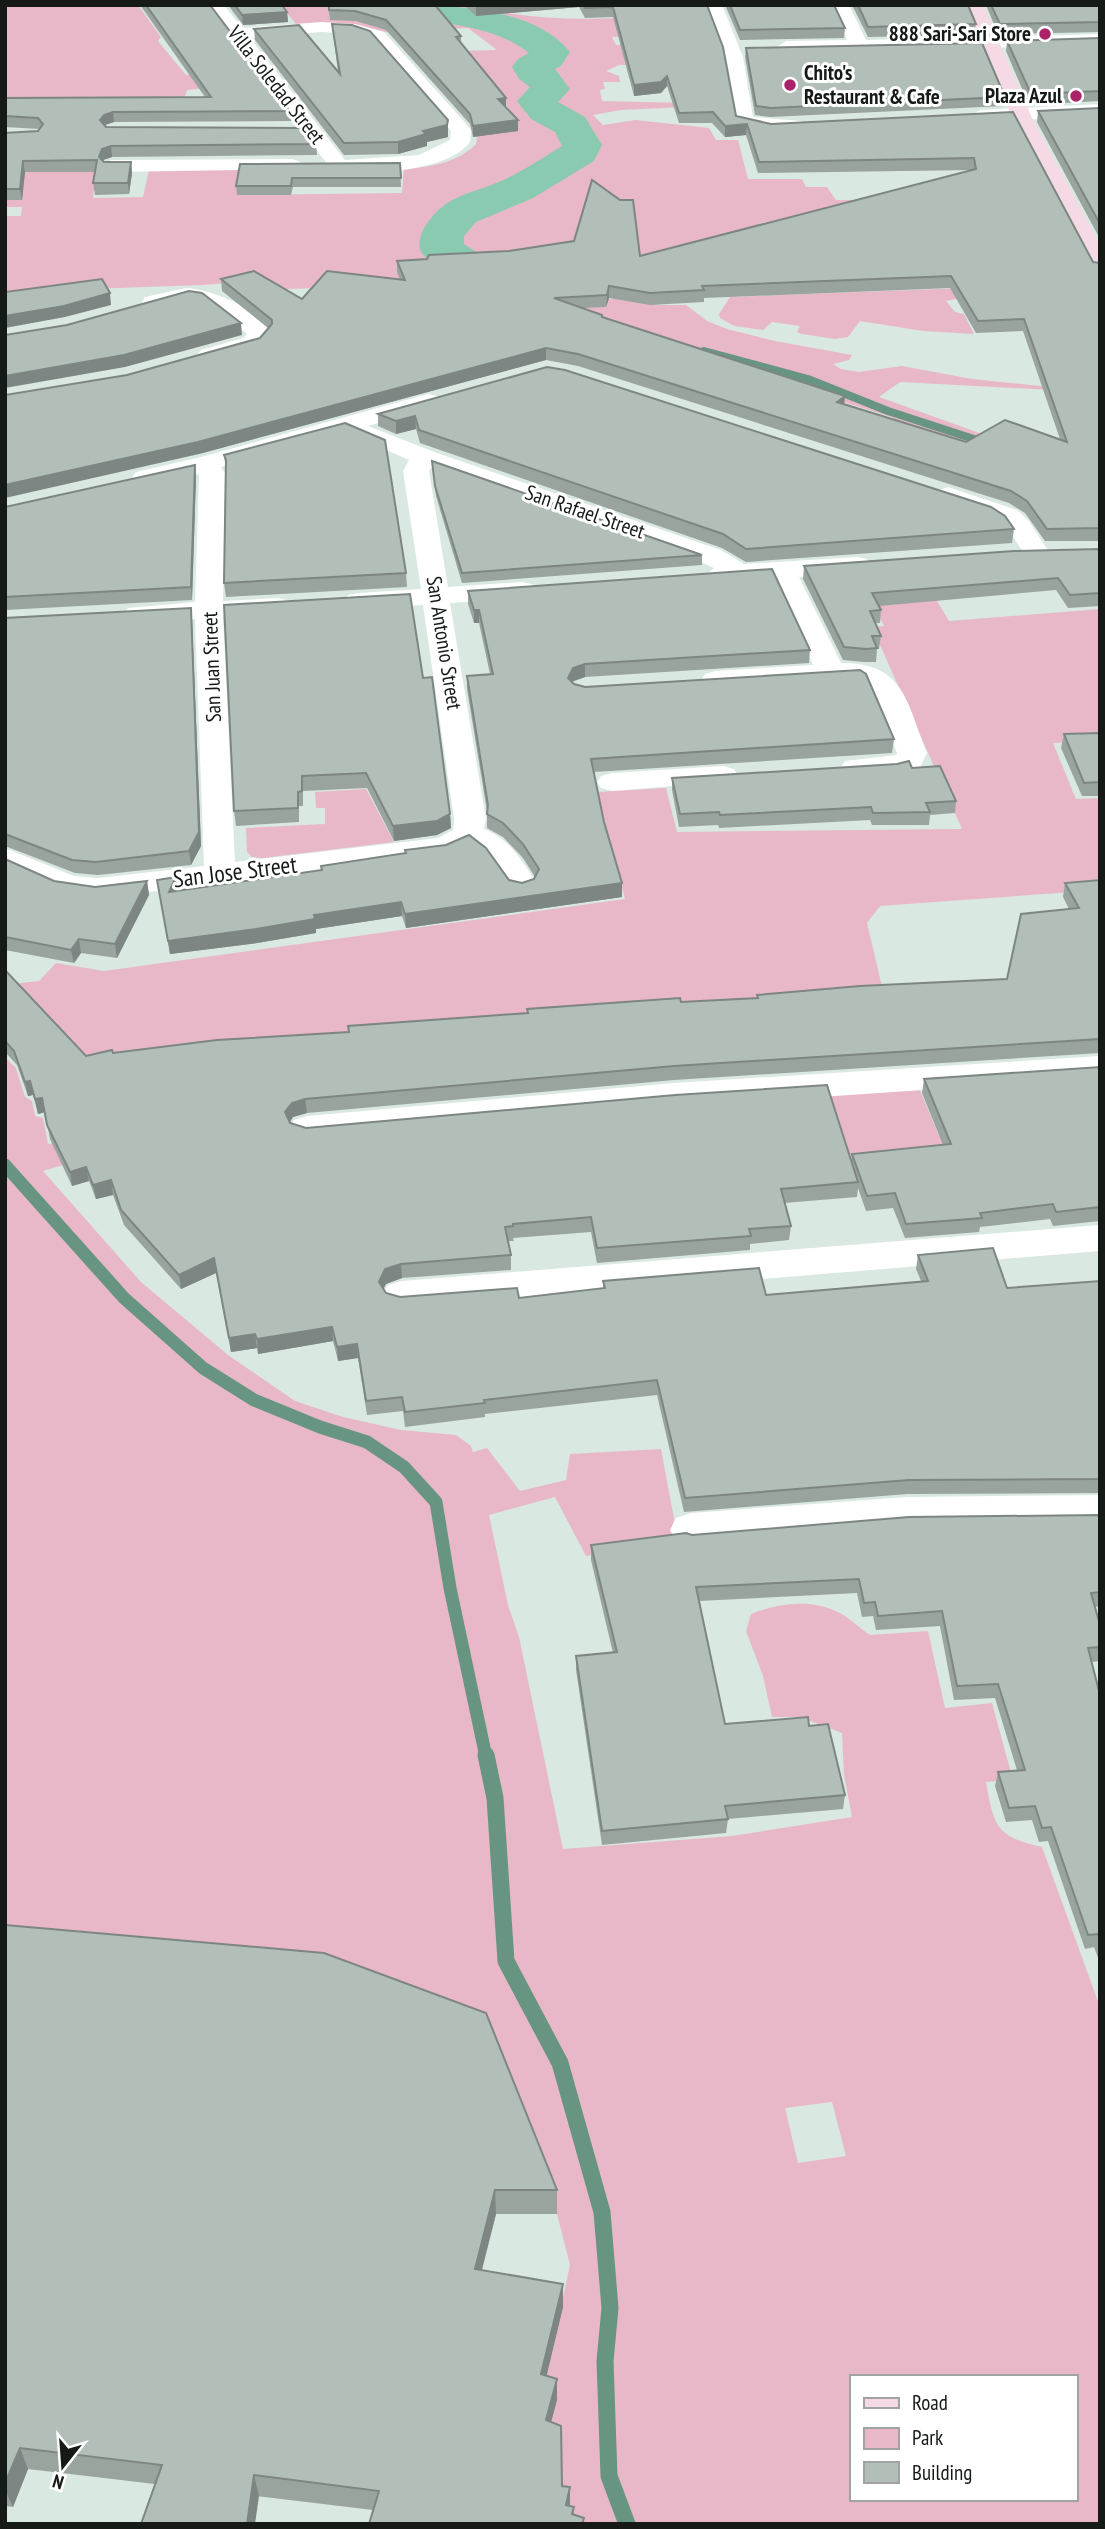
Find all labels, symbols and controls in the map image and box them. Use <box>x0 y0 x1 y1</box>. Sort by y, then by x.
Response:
street label: Villa Soledad Street <box>221 19 331 150</box>
place label: 888 Sari-Sari Store <box>889 20 1031 47</box>
marker: 888 Sari-Sari Store <box>1037 26 1053 42</box>
place label: Chito's Restaurant & Cafe <box>804 59 940 110</box>
marker: Chito's Restaurant & Cafe <box>782 77 798 93</box>
place label: Plaza Azul <box>985 82 1063 109</box>
marker: Plaza Azul <box>1068 88 1084 104</box>
street label: San Rafael Street <box>522 478 649 545</box>
street label: San Antonio Street <box>421 574 468 712</box>
street label: San Juan Street <box>196 611 227 723</box>
street label: San Jose Street <box>171 848 299 894</box>
legend <box>850 2375 1077 2501</box>
text: Road <box>912 2389 948 2416</box>
text: Park <box>912 2424 943 2451</box>
north arrow <box>28 2431 98 2501</box>
text: Building <box>912 2459 972 2486</box>
text: N <box>50 2469 66 2495</box>

